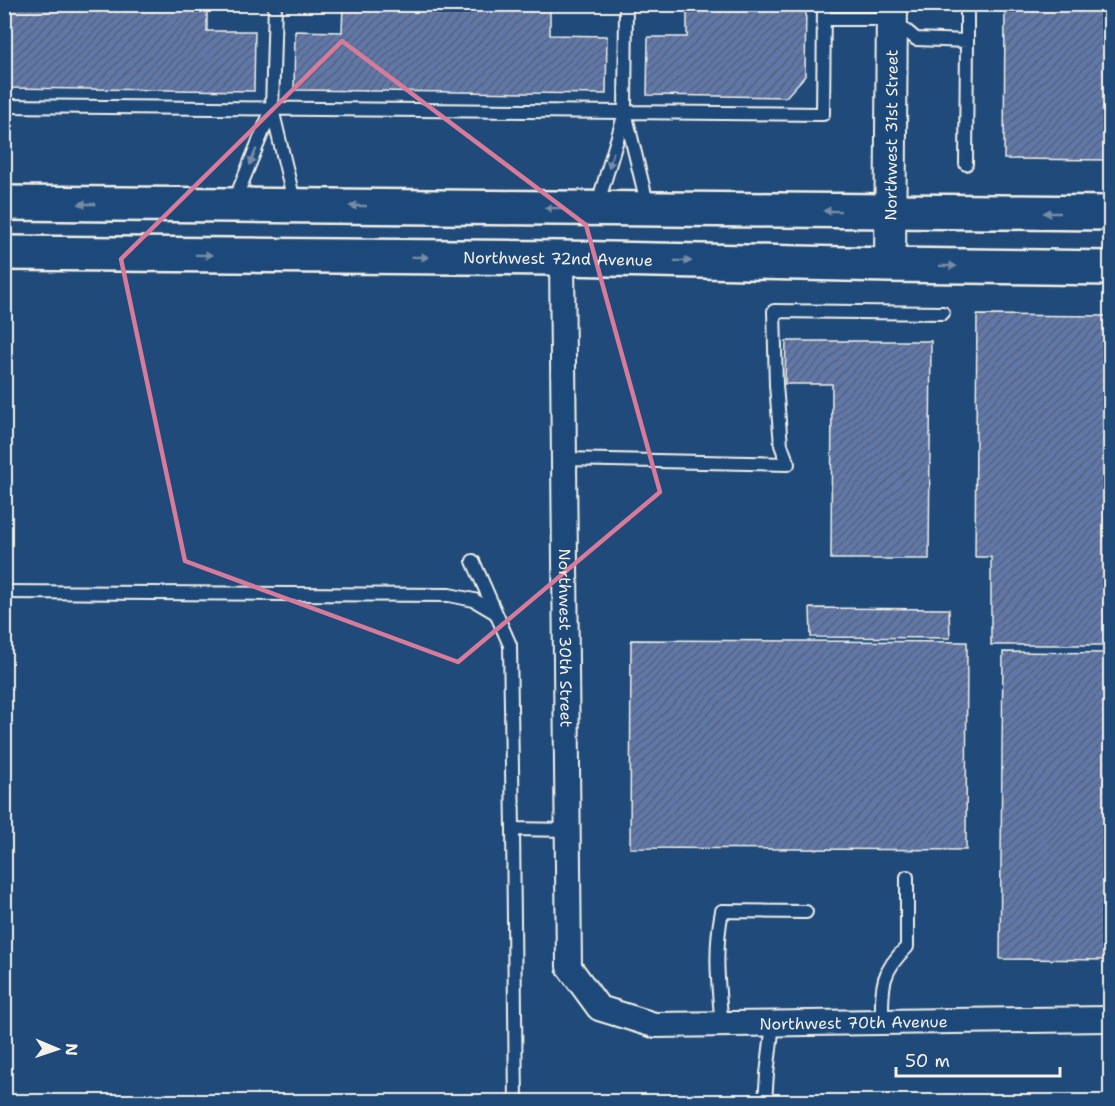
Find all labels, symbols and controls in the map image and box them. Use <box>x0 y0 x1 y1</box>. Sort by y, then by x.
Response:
street label: Northwest 31st Street <box>880 49 902 221</box>
one-way arrow <box>248 148 257 166</box>
one-way arrow <box>606 151 615 169</box>
one-way arrow <box>78 199 97 209</box>
one-way arrow <box>348 201 367 211</box>
one-way arrow <box>543 203 562 213</box>
one-way arrow <box>822 206 841 216</box>
one-way arrow <box>1043 208 1062 218</box>
street label: Northwest 72nd Avenue <box>463 247 653 270</box>
one-way arrow <box>194 250 213 260</box>
one-way arrow <box>410 252 429 262</box>
one-way arrow <box>674 256 693 266</box>
one-way arrow <box>939 261 958 271</box>
street label: Northwest 30th Street <box>554 548 577 728</box>
street label: Northwest 70th Avenue <box>759 1011 948 1034</box>
north arrow <box>27 1019 87 1079</box>
scale bar <box>896 1040 1060 1078</box>
text: N <box>61 1043 82 1056</box>
text: 50 m <box>905 1049 950 1073</box>

